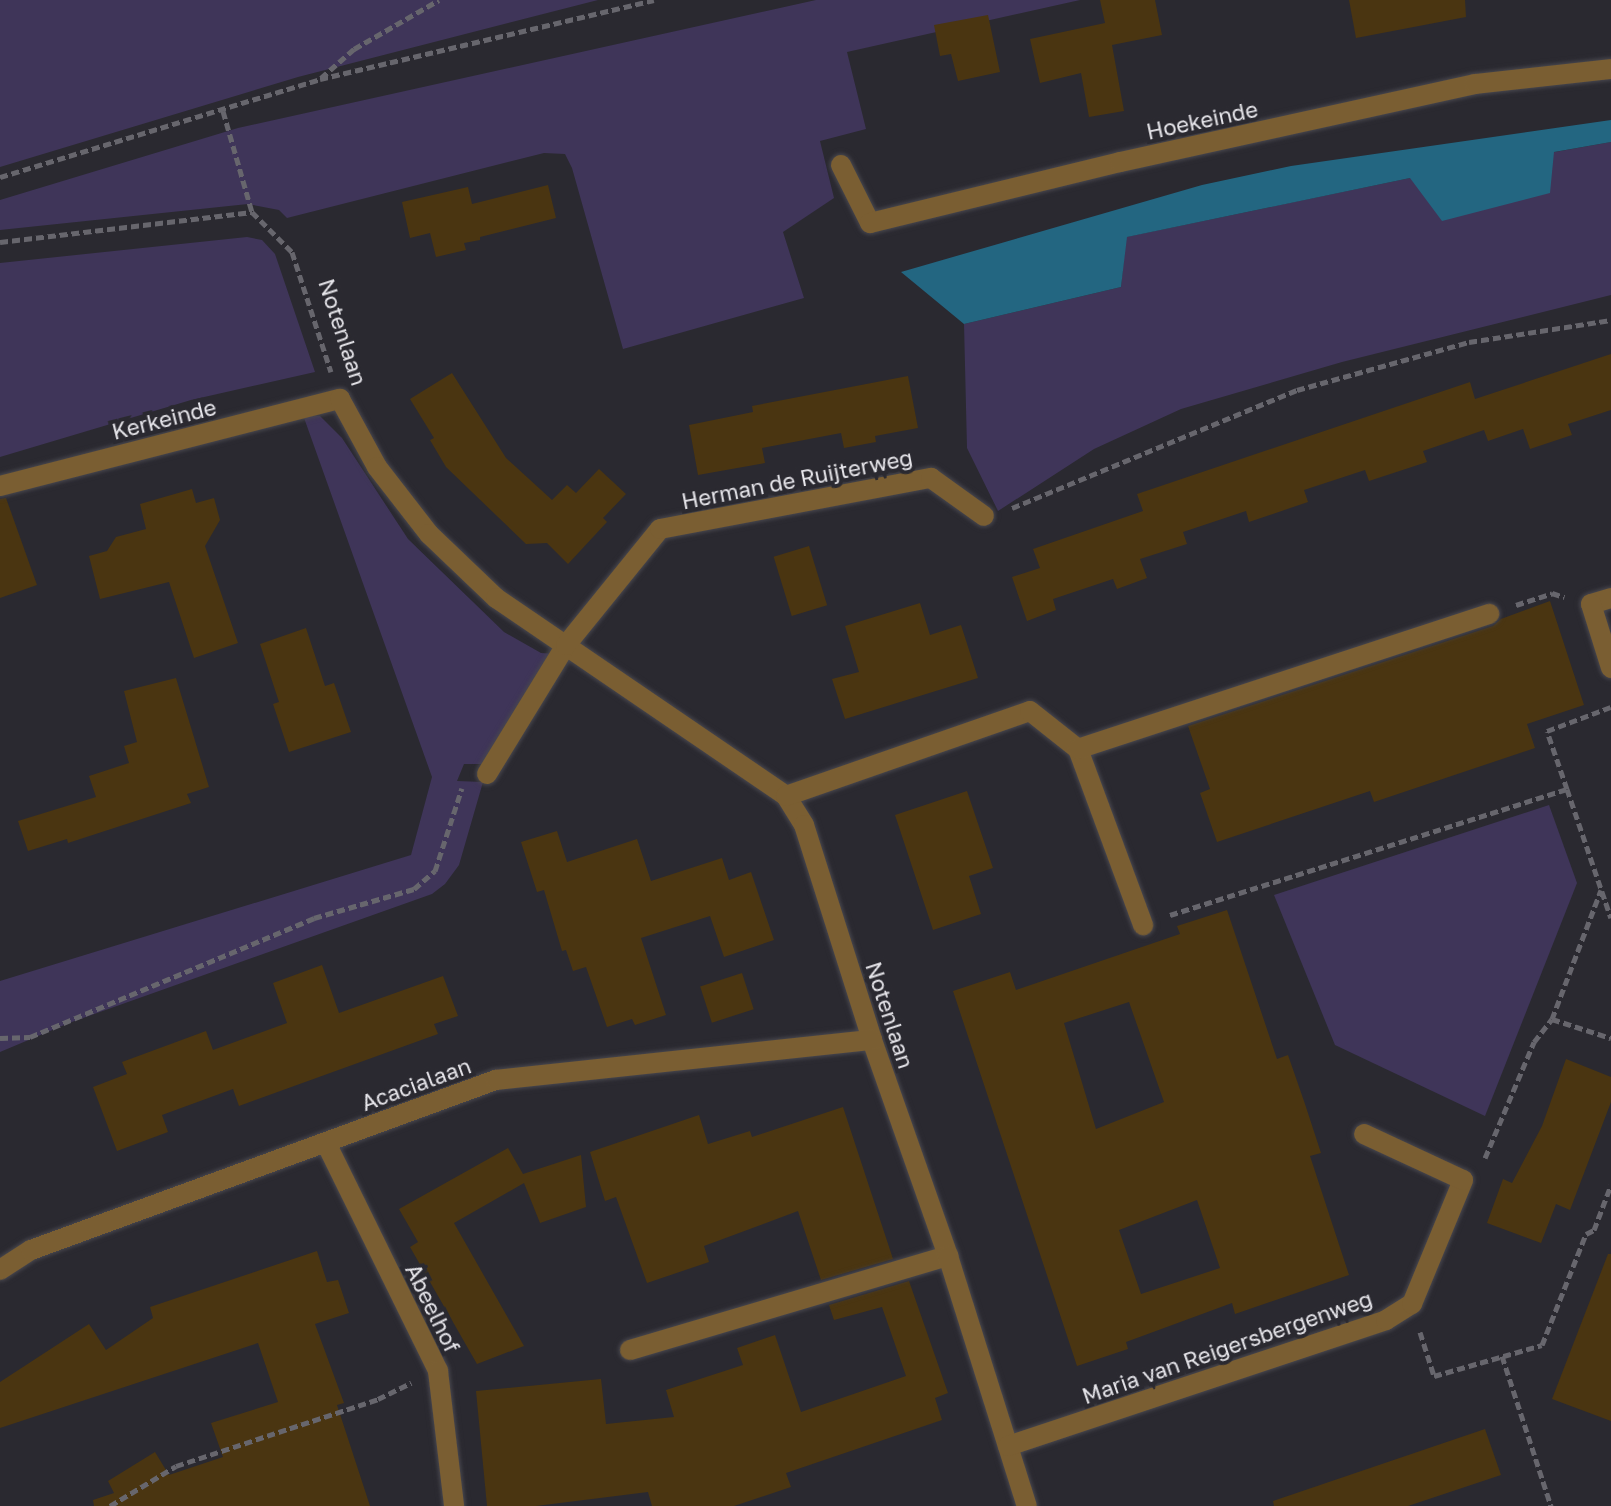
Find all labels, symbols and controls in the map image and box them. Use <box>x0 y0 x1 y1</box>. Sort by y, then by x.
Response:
street label: Hoekeinde <box>1144 95 1260 145</box>
street label: Notenlaan <box>313 275 373 389</box>
street label: Kerkeinde <box>109 393 219 445</box>
street label: Herman de Ruijterweg <box>679 444 915 514</box>
street label: Notenlaan <box>860 958 920 1072</box>
street label: Acacialaan <box>358 1052 474 1116</box>
street label: Abeelhof <box>400 1259 466 1357</box>
street label: Maria van Reigersbergenweg <box>1079 1285 1375 1409</box>

